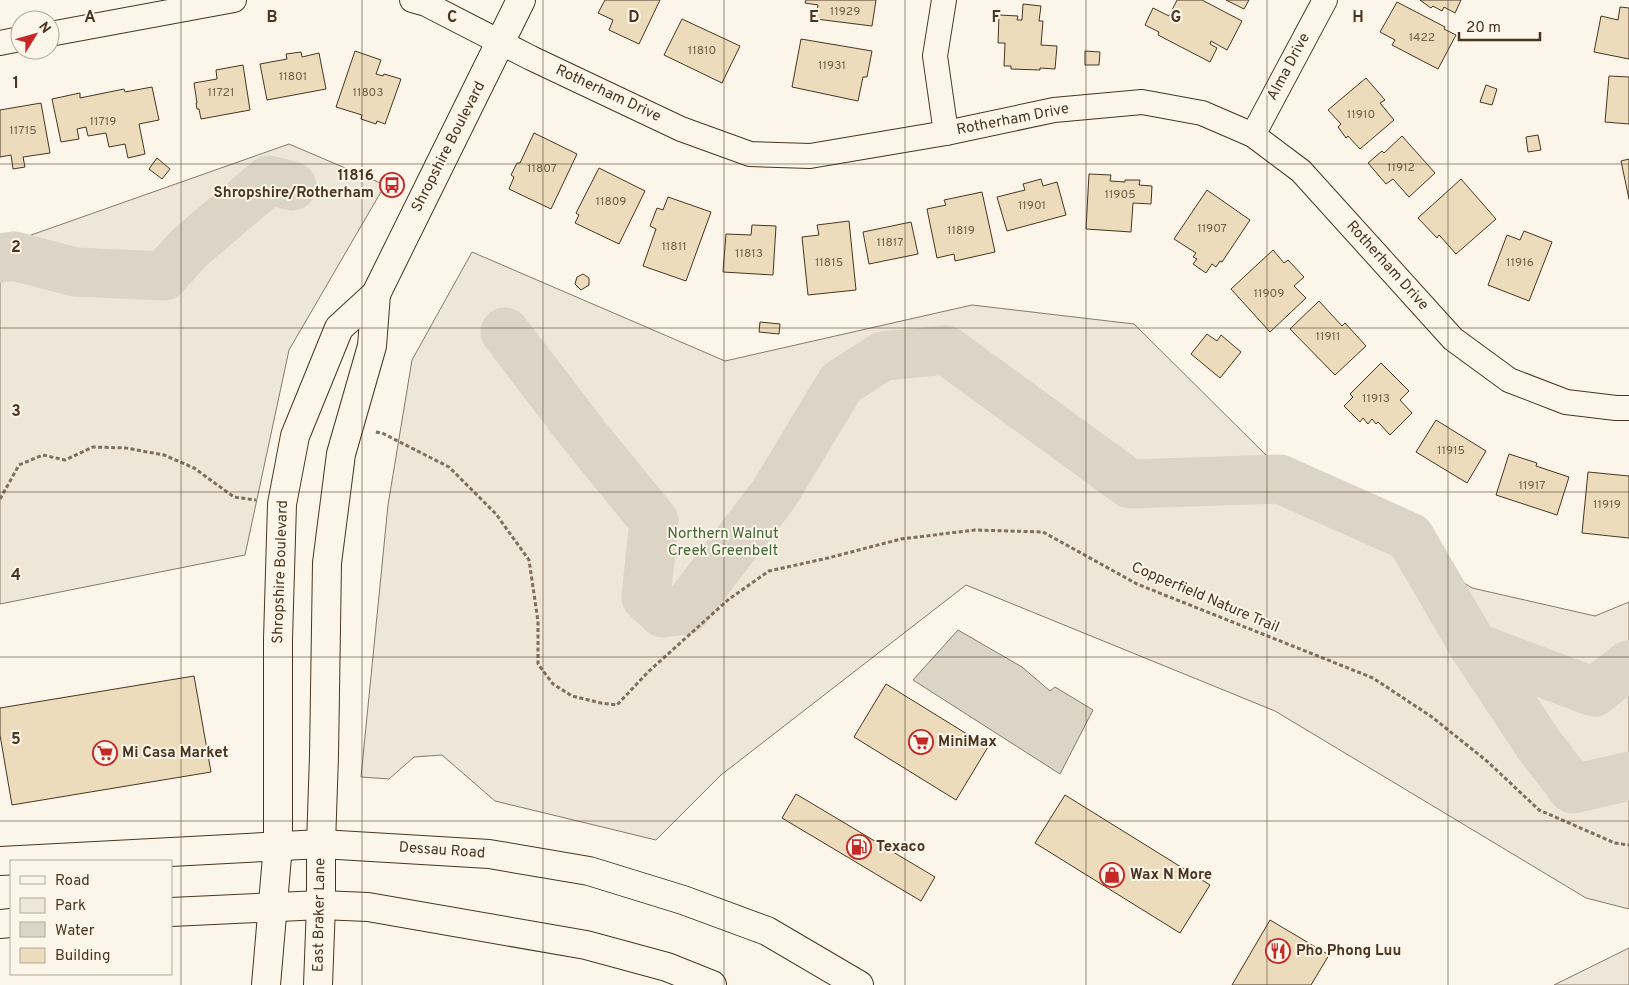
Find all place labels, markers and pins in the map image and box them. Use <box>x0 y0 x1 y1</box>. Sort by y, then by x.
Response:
place label: 11816 Shropshire/Rotherham <box>214 167 374 203</box>
bus stop icon: 11816 Shropshire/Rotherham <box>379 172 405 198</box>
supermarket icon: MiniMax <box>908 729 934 755</box>
place label: MiniMax <box>938 733 997 752</box>
supermarket icon: Mi Casa Market <box>92 740 118 766</box>
place label: Mi Casa Market <box>122 744 229 763</box>
fuel station icon: Texaco <box>846 834 872 860</box>
place label: Texaco <box>876 838 925 857</box>
shop icon: Wax N More <box>1099 862 1125 888</box>
place label: Wax N More <box>1130 866 1212 885</box>
restaurant icon: Pho Phong Luu <box>1265 938 1291 964</box>
place label: Pho Phong Luu <box>1296 942 1401 961</box>

